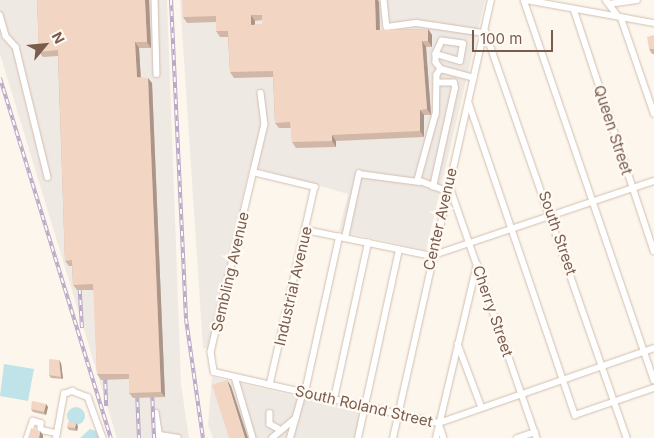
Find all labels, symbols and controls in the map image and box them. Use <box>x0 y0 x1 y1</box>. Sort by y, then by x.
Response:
north arrow <box>20 20 70 70</box>
scale bar <box>474 20 555 52</box>
text: N <box>49 29 69 46</box>
text: 100 m <box>480 29 522 48</box>
street label: Queen Street <box>590 83 636 177</box>
street label: Center Avenue <box>419 166 461 272</box>
street label: South Street <box>535 189 581 277</box>
street label: Sembling Avenue <box>207 210 253 334</box>
street label: Industrial Avenue <box>270 224 316 348</box>
street label: Cherry Street <box>469 263 517 359</box>
street label: South Roland Street <box>293 381 435 431</box>

